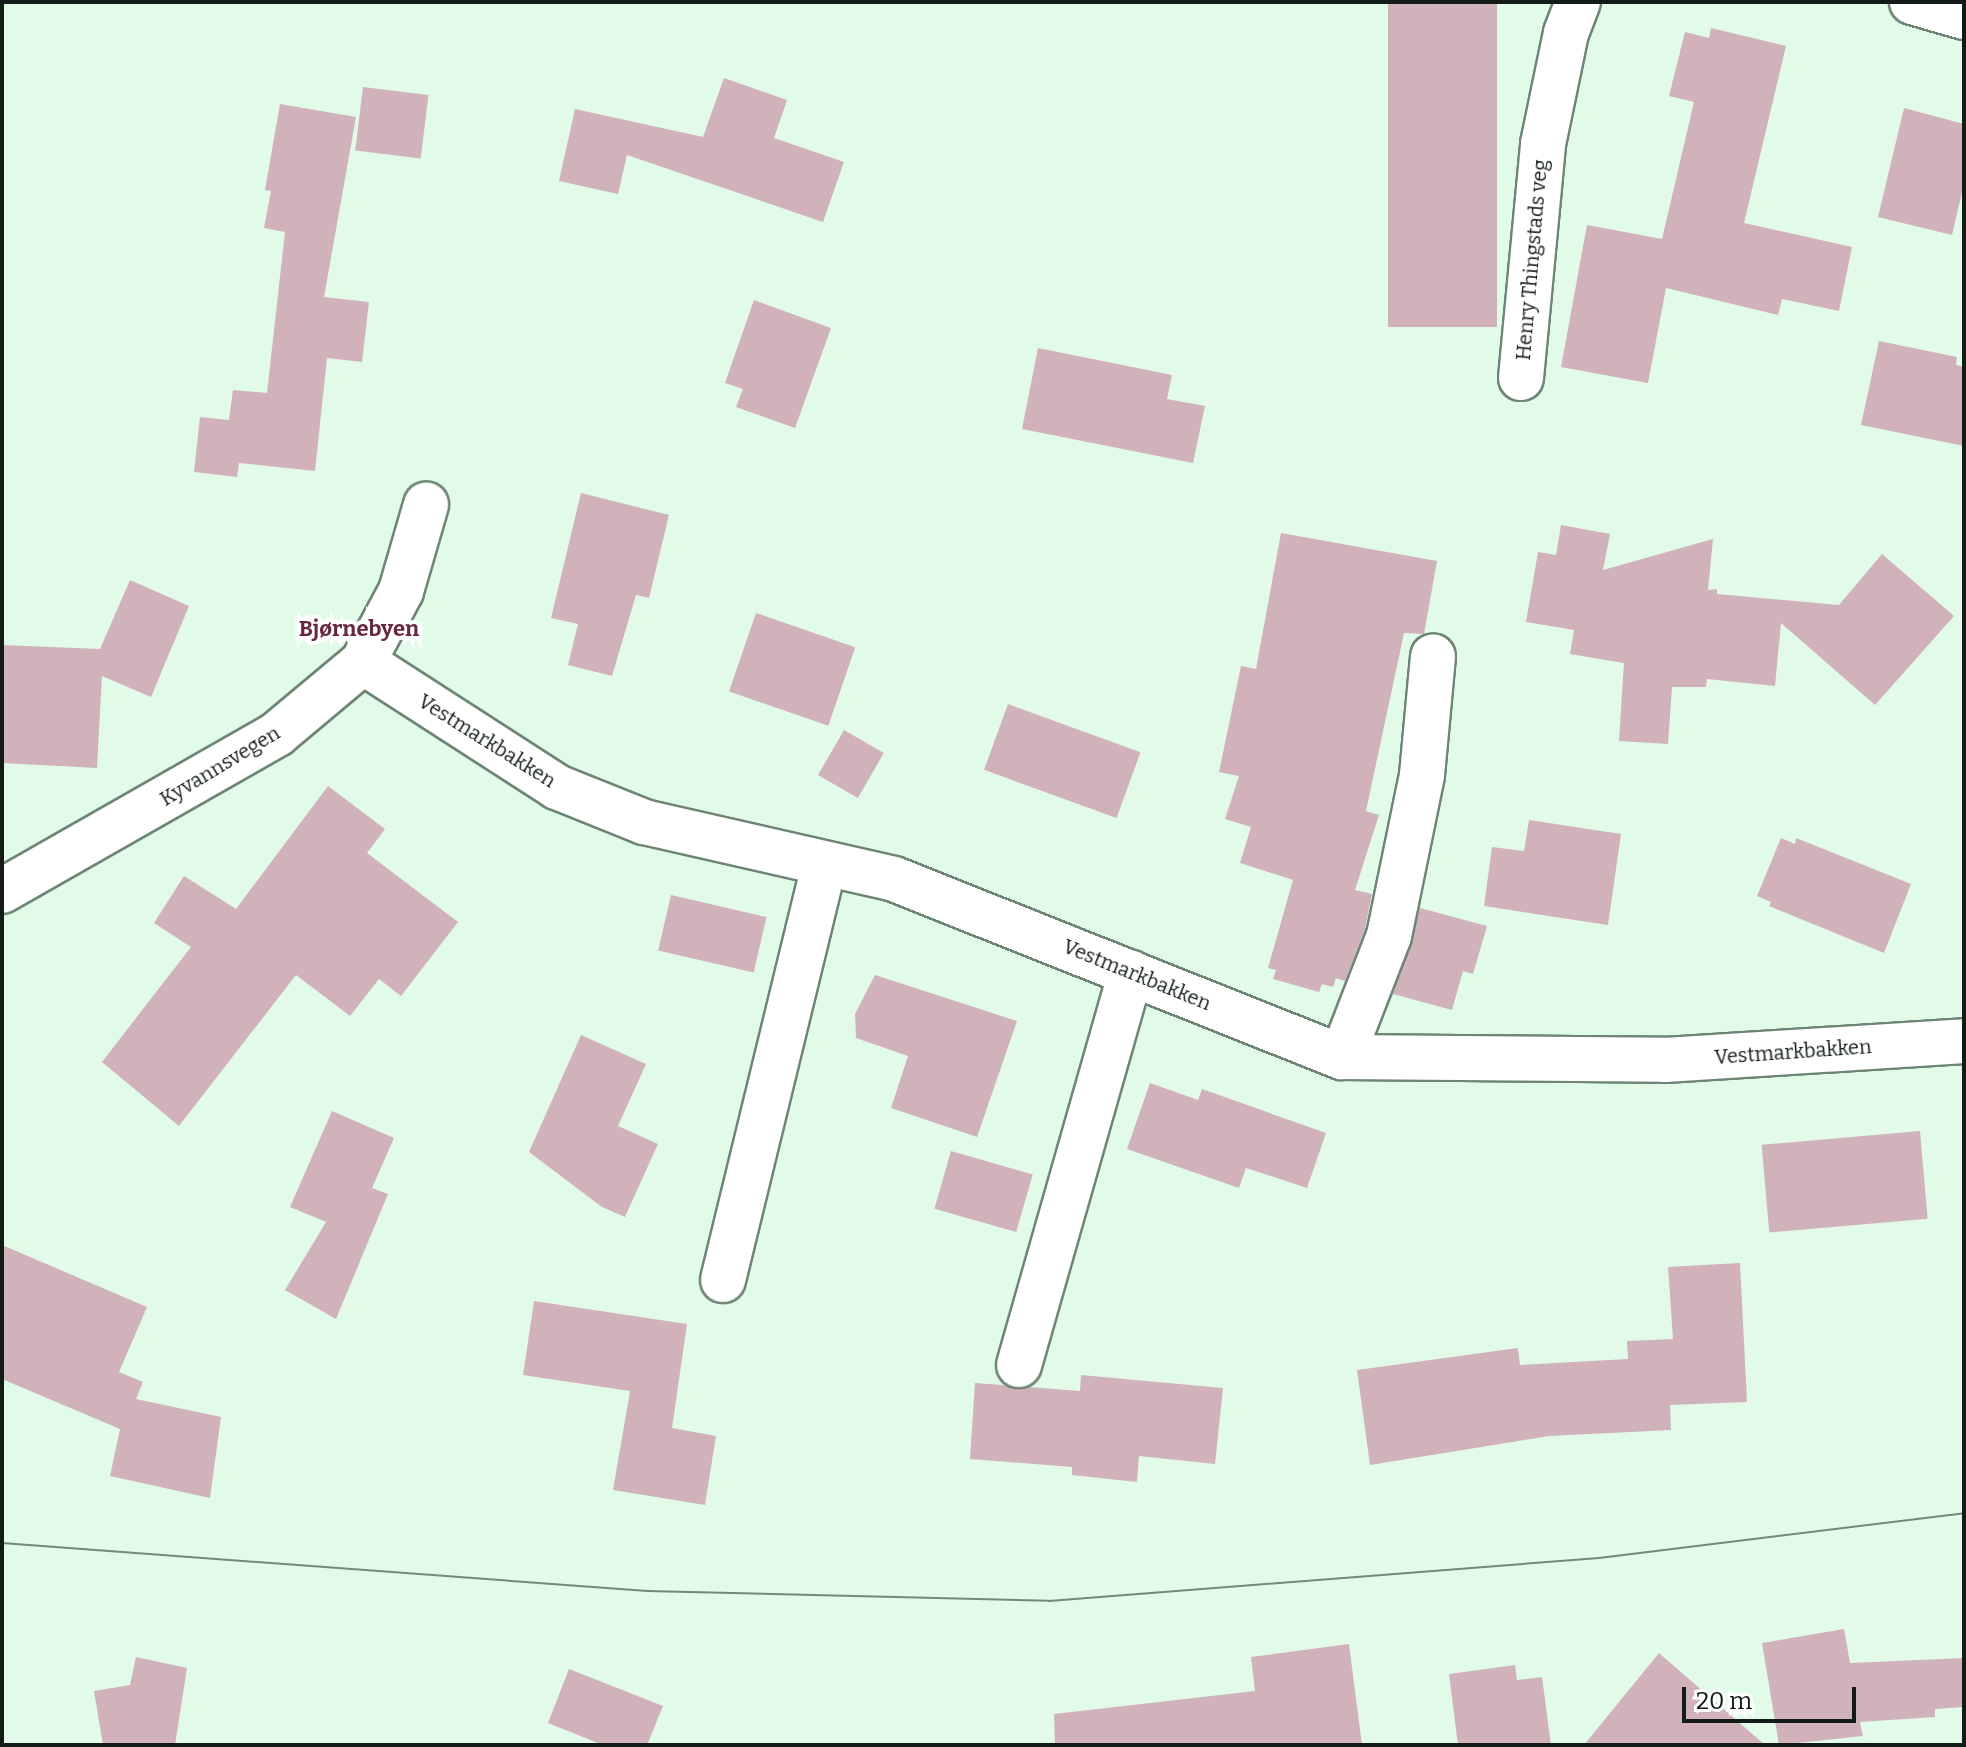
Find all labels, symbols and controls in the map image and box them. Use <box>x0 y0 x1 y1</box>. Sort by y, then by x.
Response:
street label: Henry Thingstads veg <box>1511 159 1553 361</box>
district label: Bjørnebyen <box>299 616 419 642</box>
street label: Vestmarkbakken <box>414 689 560 793</box>
street label: Kyvannsvegen <box>156 721 284 811</box>
street label: Vestmarkbakken <box>1060 934 1214 1016</box>
street label: Vestmarkbakken <box>1714 1035 1872 1069</box>
scale bar <box>1686 1671 1860 1721</box>
text: 20 m <box>1696 1687 1752 1715</box>

